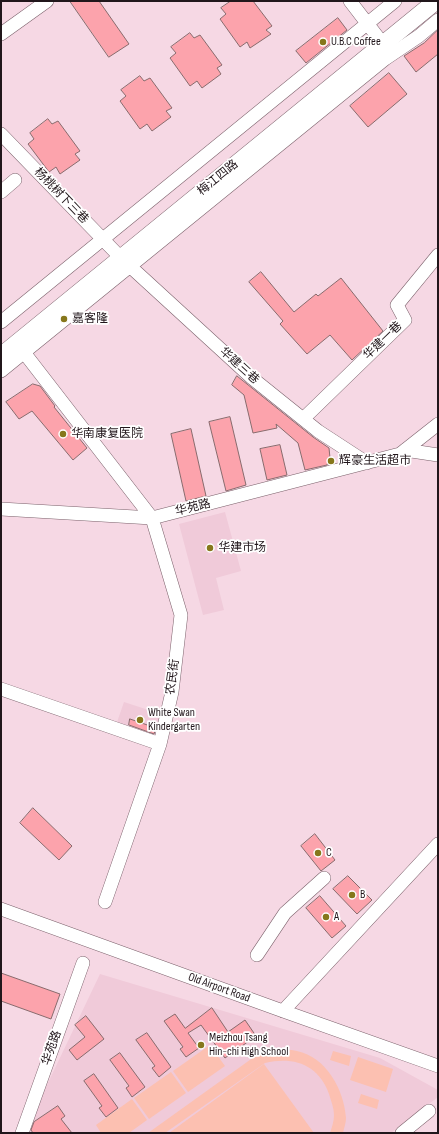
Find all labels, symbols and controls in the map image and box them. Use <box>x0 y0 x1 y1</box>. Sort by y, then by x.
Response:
place label: U.B.C Coffee <box>331 35 381 49</box>
marker: U.B.C Coffee <box>318 37 328 47</box>
street label: 梅江四路 <box>195 157 241 199</box>
street label: 杨桃树下三巷 <box>31 165 91 227</box>
place label: 嘉客隆 <box>72 312 108 326</box>
marker: 嘉客隆 <box>59 314 69 324</box>
street label: 华建一巷 <box>361 319 405 363</box>
street label: 华建三巷 <box>216 345 262 387</box>
place label: 华南康复医院 <box>71 427 143 441</box>
marker: 华南康复医院 <box>58 429 68 439</box>
place label: 辉豪生活超市 <box>339 454 411 468</box>
marker: 辉豪生活超市 <box>326 456 336 466</box>
street label: 华苑路 <box>174 497 212 519</box>
place label: 华建市场 <box>218 541 266 555</box>
marker: 华建市场 <box>205 543 215 553</box>
street label: 农民街 <box>163 658 183 696</box>
place label: White Swan Kindergarten <box>148 706 200 734</box>
marker: White Swan Kindergarten <box>135 715 145 725</box>
place label: C <box>326 846 332 860</box>
marker: C <box>313 848 323 858</box>
place label: B <box>360 888 365 902</box>
marker: B <box>347 890 357 900</box>
place label: A <box>334 910 339 924</box>
marker: A <box>321 912 331 922</box>
street label: Old Airport Road <box>186 970 252 1006</box>
street label: 华苑路 <box>39 1029 65 1067</box>
place label: Meizhou Tsang Hin-chi High School <box>209 1031 288 1059</box>
marker: Meizhou Tsang Hin-chi High School <box>196 1040 206 1050</box>

